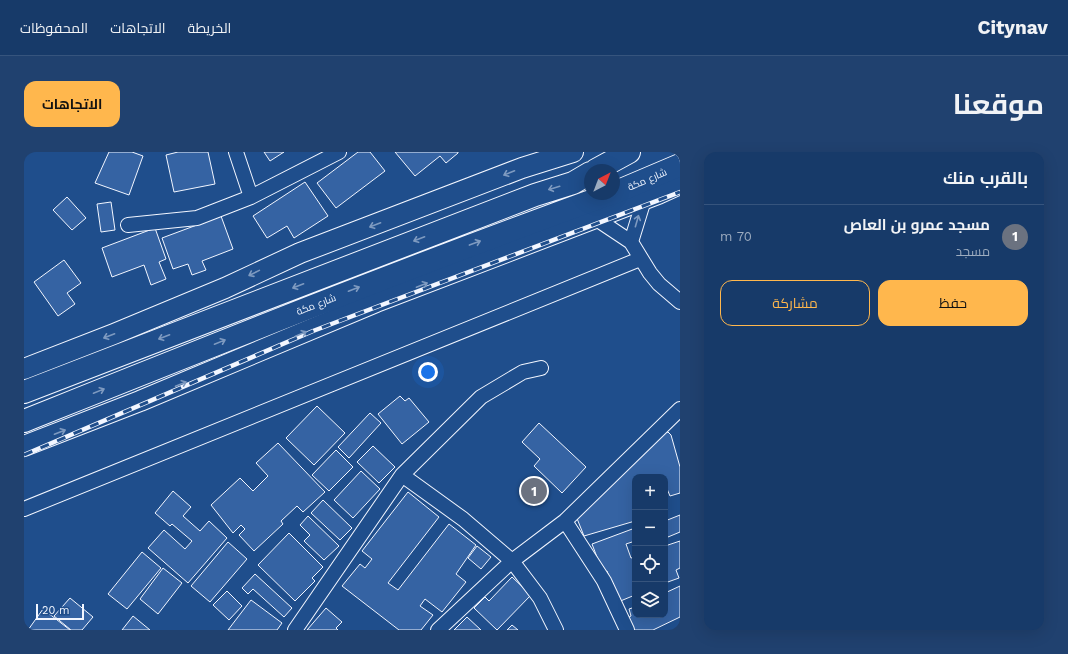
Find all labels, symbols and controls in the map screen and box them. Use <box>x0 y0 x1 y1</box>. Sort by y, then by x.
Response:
text: Citynav <box>978 16 1048 39</box>
text: المحفوظات <box>20 20 88 36</box>
text: الاتجاهات <box>110 20 166 36</box>
text: الخريطة <box>188 20 231 36</box>
button: الاتجاهات <box>24 81 120 127</box>
text: موقعنا <box>953 88 1044 121</box>
north arrow <box>584 164 620 200</box>
street label: شارع مكة <box>626 166 669 194</box>
text: بالقرب منك <box>943 168 1028 188</box>
one-way arrow <box>504 169 516 177</box>
one-way arrow <box>549 185 561 193</box>
one-way arrow <box>634 214 641 227</box>
text: مسجد عمرو بن العاص <box>844 216 990 234</box>
one-way arrow <box>370 221 382 229</box>
text: 70 m <box>720 229 752 244</box>
text: 1 <box>1012 229 1018 244</box>
one-way arrow <box>414 235 426 243</box>
one-way arrow <box>469 239 482 246</box>
text: مسجد <box>956 244 990 259</box>
one-way arrow <box>249 270 261 277</box>
button: مشاركة <box>720 280 870 326</box>
button: حفظ <box>878 280 1028 326</box>
one-way arrow <box>415 281 427 289</box>
one-way arrow <box>293 282 305 290</box>
one-way arrow <box>347 285 359 293</box>
street label: شارع مكة <box>295 292 338 318</box>
one-way arrow <box>295 330 307 337</box>
one-way arrow <box>104 332 116 340</box>
one-way arrow <box>158 334 170 342</box>
one-way arrow <box>213 338 225 346</box>
your location <box>418 362 438 382</box>
one-way arrow <box>175 380 187 387</box>
one-way arrow <box>93 386 105 394</box>
one-way arrow <box>54 428 66 436</box>
map controls <box>632 474 668 618</box>
button: + <box>632 474 668 510</box>
pin: 1 <box>521 476 547 506</box>
button: − <box>632 510 668 546</box>
button: locate <box>632 546 668 582</box>
button: layers <box>632 582 668 618</box>
scale bar <box>36 602 84 621</box>
text: 20 m <box>42 604 70 617</box>

